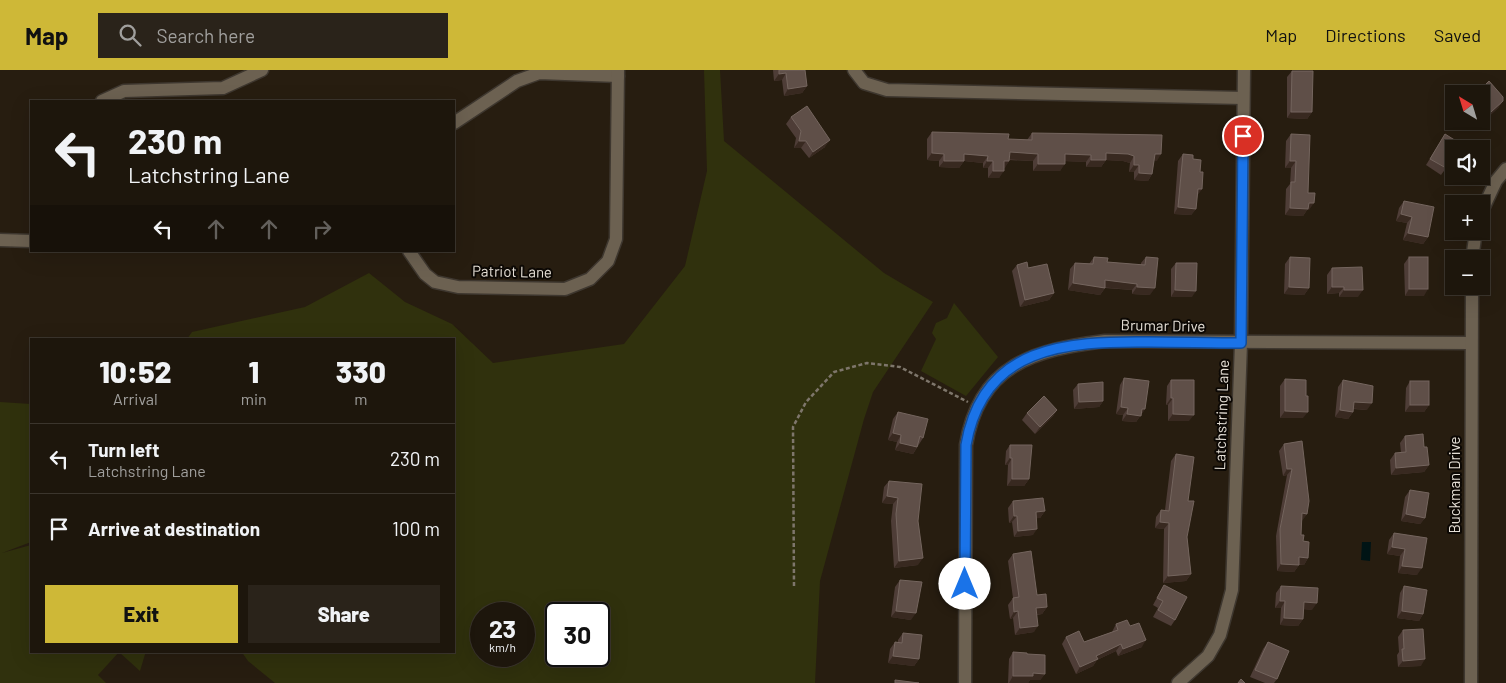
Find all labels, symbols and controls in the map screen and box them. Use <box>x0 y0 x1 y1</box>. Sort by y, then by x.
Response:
search box <box>98 13 448 58</box>
text: Map <box>25 21 68 50</box>
icon: search <box>116 21 144 49</box>
text: Search here <box>156 24 255 47</box>
text: Map <box>1265 24 1297 46</box>
text: Directions <box>1325 24 1406 46</box>
text: Saved <box>1434 24 1481 46</box>
north arrow <box>1445 85 1490 130</box>
map controls <box>1445 85 1490 295</box>
pin <box>1222 115 1264 157</box>
text: 230 m <box>128 119 222 161</box>
icon: left <box>45 120 110 185</box>
icon: arrive <box>1229 122 1257 150</box>
button: sound <box>1445 140 1490 185</box>
text: Latchstring Lane <box>128 161 290 187</box>
button: + <box>1445 195 1490 240</box>
icon: left <box>149 215 177 243</box>
icon: ahead <box>202 215 230 243</box>
icon: ahead <box>255 215 283 243</box>
icon: right <box>308 215 336 243</box>
button: − <box>1445 250 1490 295</box>
street label: Patriot Lane <box>472 261 552 281</box>
street label: Brumar Drive <box>1120 315 1206 335</box>
text: 10:52 <box>99 353 172 389</box>
text: 1 <box>248 353 259 389</box>
text: 330 <box>336 353 386 389</box>
street label: Latchstring Lane <box>1210 359 1232 470</box>
text: Arrival <box>113 389 158 408</box>
text: min <box>241 389 267 408</box>
text: m <box>354 389 367 408</box>
street label: Buckman Drive <box>1445 436 1463 534</box>
text: Turn left <box>88 438 159 461</box>
icon: left <box>45 445 73 473</box>
text: 230 m <box>390 447 440 470</box>
text: Latchstring Lane <box>88 461 206 480</box>
icon: arrive <box>45 515 73 543</box>
text: Arrive at destination <box>88 517 260 540</box>
text: 100 m <box>392 517 440 540</box>
position arrow <box>938 557 990 609</box>
button: Exit <box>45 585 238 643</box>
button: Share <box>248 585 440 643</box>
speed limit sign: 30 <box>545 602 610 667</box>
text: 23 <box>489 613 516 643</box>
text: km/h <box>489 640 516 654</box>

